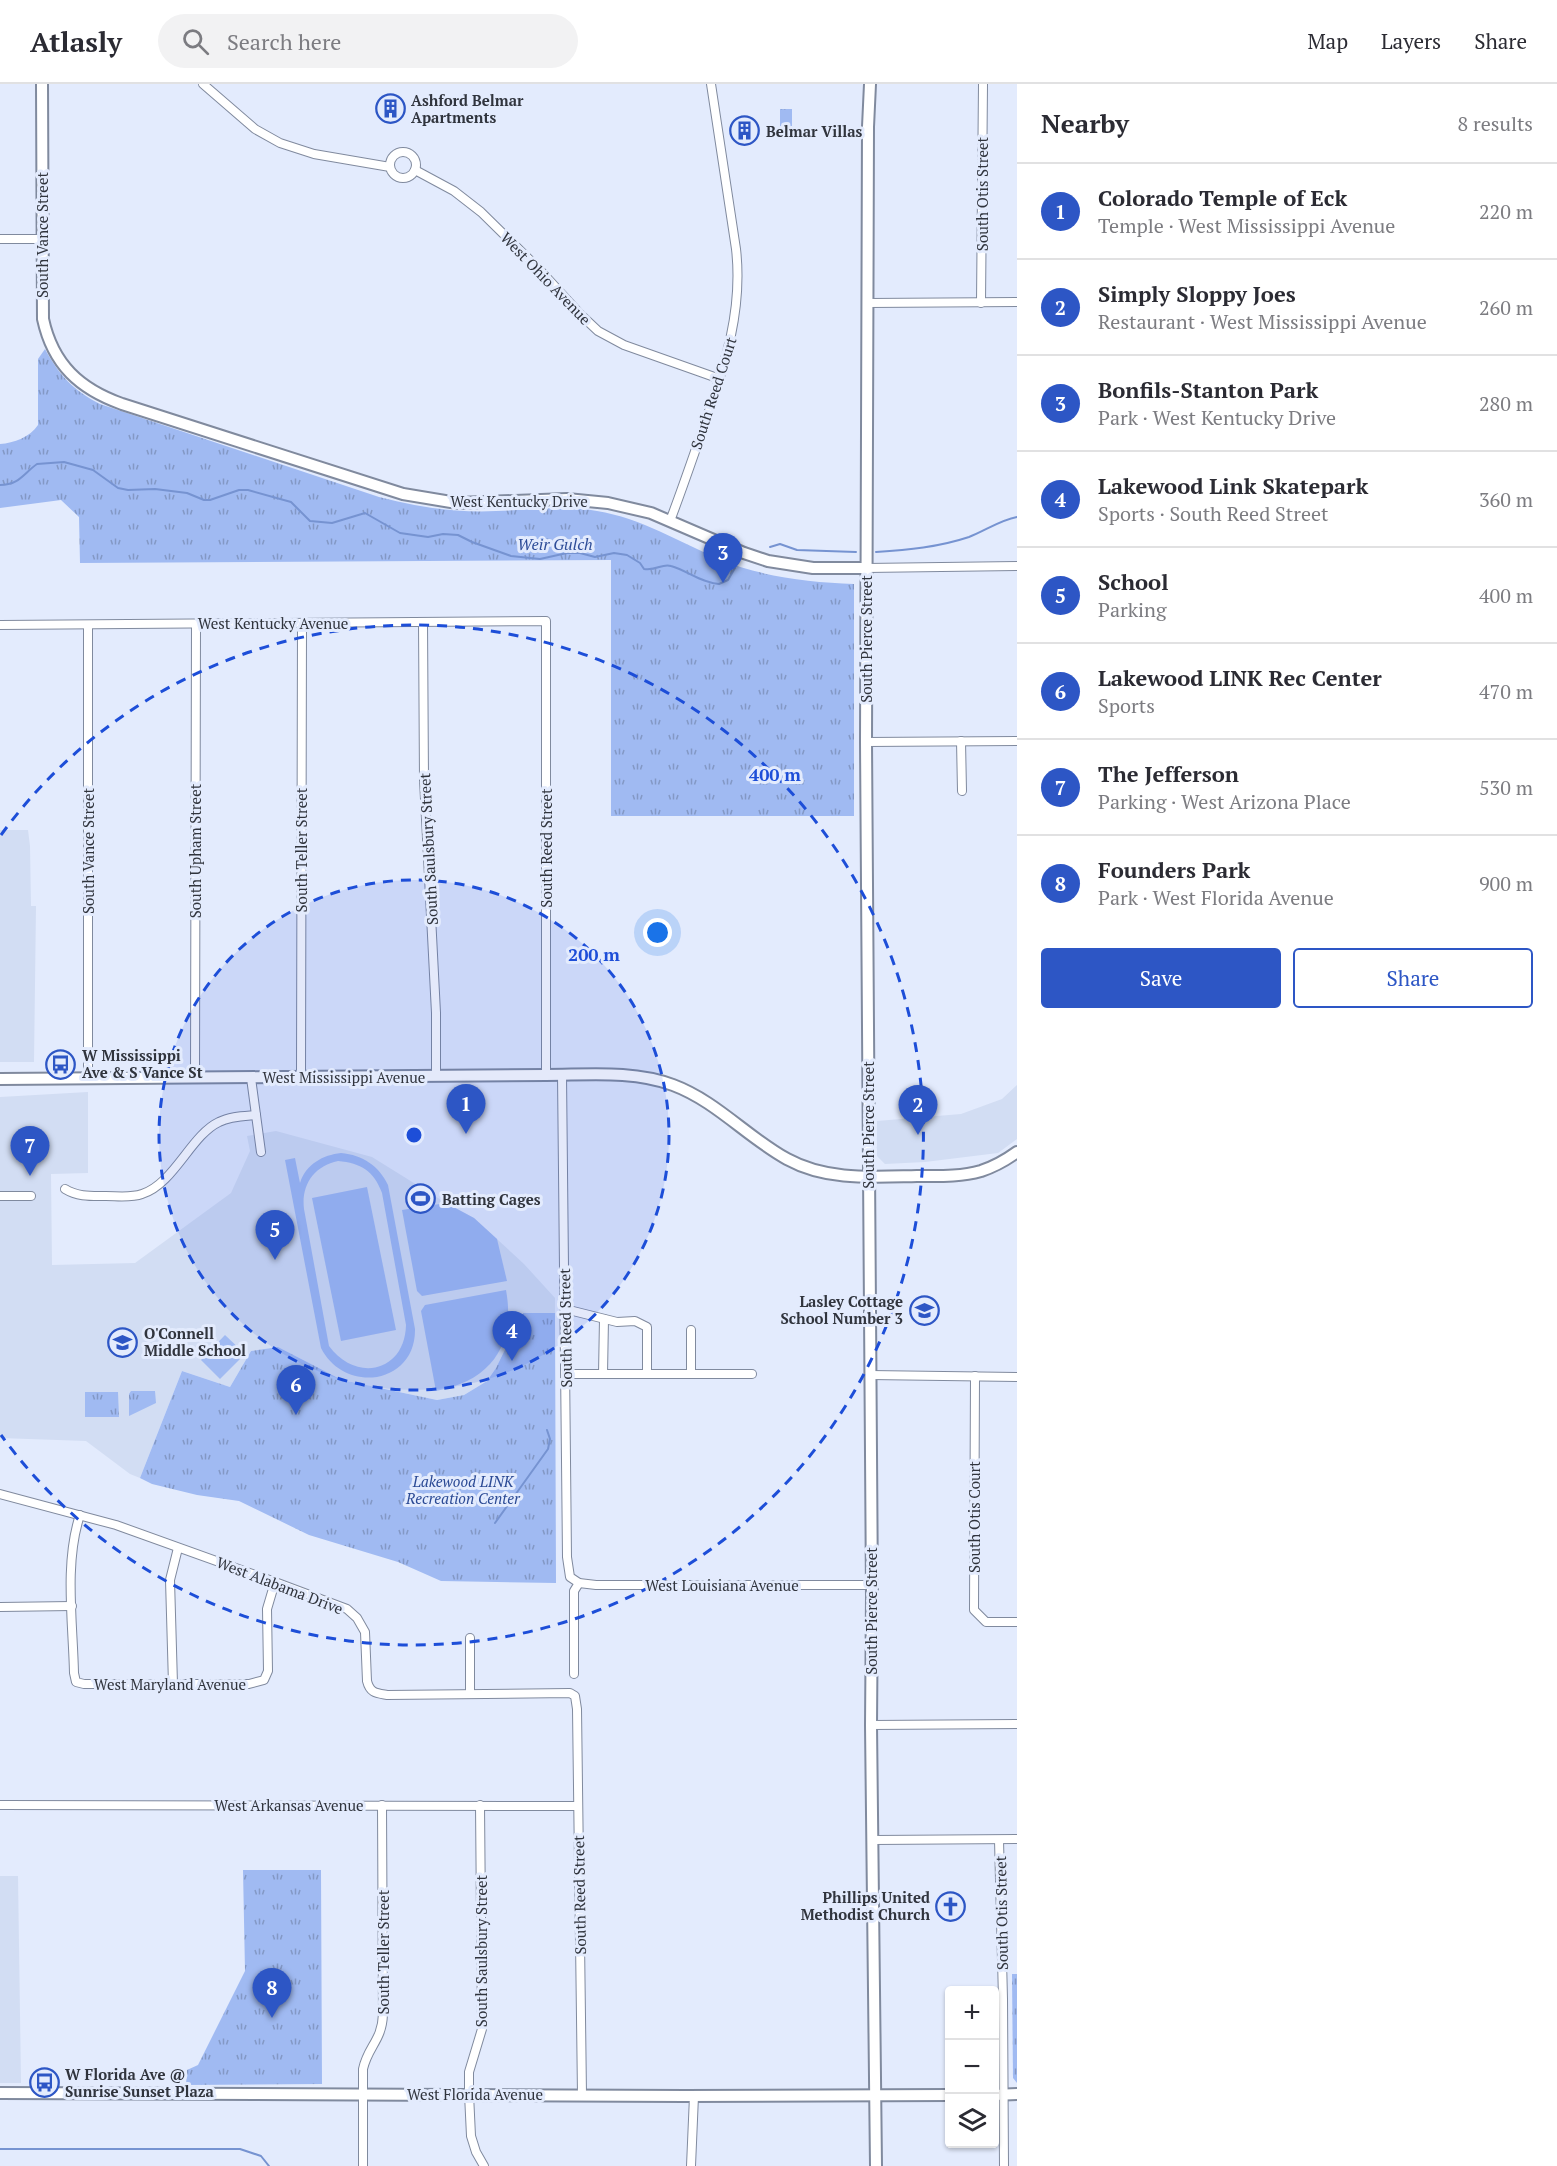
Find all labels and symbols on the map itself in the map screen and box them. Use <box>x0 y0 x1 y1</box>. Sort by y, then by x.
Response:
place label: Ashford Belmar Apartments <box>411 90 524 127</box>
building icon: Ashford Belmar Apartments <box>374 93 406 125</box>
building icon: Belmar Villas <box>729 115 761 147</box>
place label: Belmar Villas <box>766 121 863 141</box>
street label: South Otis Street <box>972 136 992 251</box>
street label: South Vance Street <box>32 172 52 298</box>
street label: West Ohio Avenue <box>497 227 595 329</box>
street label: South Reed Court <box>685 334 741 452</box>
street label: West Kentucky Drive <box>450 491 588 511</box>
water label: Weir Gulch <box>517 533 593 555</box>
pin: 3 <box>704 534 742 583</box>
street label: South Pierce Street <box>856 575 876 703</box>
street label: West Kentucky Avenue <box>198 613 348 633</box>
text: 400 m <box>749 762 801 786</box>
street label: South Saulsbury Street <box>414 772 442 926</box>
street label: South Upham Street <box>185 783 205 918</box>
street label: South Teller Street <box>291 787 311 912</box>
street label: South Vance Street <box>78 788 98 914</box>
street label: South Reed Street <box>536 788 556 908</box>
your location <box>643 918 672 947</box>
text: 200 m <box>568 942 620 966</box>
place label: W Mississippi Ave & S Vance St <box>82 1045 203 1082</box>
bus stop icon: W Mississippi Ave & S Vance St <box>45 1048 77 1080</box>
street label: South Pierce Street <box>858 1061 878 1189</box>
street label: West Mississippi Avenue <box>263 1067 425 1087</box>
pin: 1 <box>446 1084 486 1134</box>
pin: 2 <box>898 1086 938 1135</box>
centre of rings <box>404 1125 424 1145</box>
pin: 7 <box>10 1126 50 1176</box>
sports icon: Batting Cages <box>405 1183 437 1215</box>
place label: Batting Cages <box>442 1189 541 1209</box>
pin: 5 <box>256 1210 294 1260</box>
street label: South Reed Street <box>554 1268 576 1388</box>
place label: Lasley Cottage School Number 3 <box>780 1291 903 1328</box>
school or university icon: Lasley Cottage School Number 3 <box>908 1294 940 1326</box>
pin: 4 <box>492 1312 532 1361</box>
place label: O'Connell Middle School <box>144 1323 246 1360</box>
school or university icon: O'Connell Middle School <box>107 1326 139 1358</box>
pin: 6 <box>276 1366 316 1415</box>
street label: South Otis Court <box>964 1461 984 1573</box>
park label: Lakewood LINK Recreation Center <box>405 1471 521 1508</box>
street label: South Pierce Street <box>861 1547 881 1675</box>
street label: West Alabama Drive <box>214 1552 346 1618</box>
street label: West Louisiana Avenue <box>645 1575 799 1595</box>
street label: West Maryland Avenue <box>94 1674 246 1694</box>
street label: West Arkansas Avenue <box>214 1795 364 1815</box>
street label: South Reed Street <box>568 1835 590 1955</box>
street label: South Otis Street <box>990 1855 1012 1970</box>
street label: South Saulsbury Street <box>471 1874 491 2027</box>
place label: Phillips United Methodist Church <box>801 1887 930 1924</box>
street label: South Teller Street <box>373 1889 393 2014</box>
church icon: Phillips United Methodist Church <box>935 1890 967 1922</box>
pin: 8 <box>252 1968 292 2018</box>
place label: W Florida Ave @ Sunrise Sunset Plaza <box>65 2064 215 2101</box>
bus stop icon: W Florida Ave @ Sunrise Sunset Plaza <box>28 2067 60 2099</box>
street label: West Florida Avenue <box>407 2084 543 2104</box>

